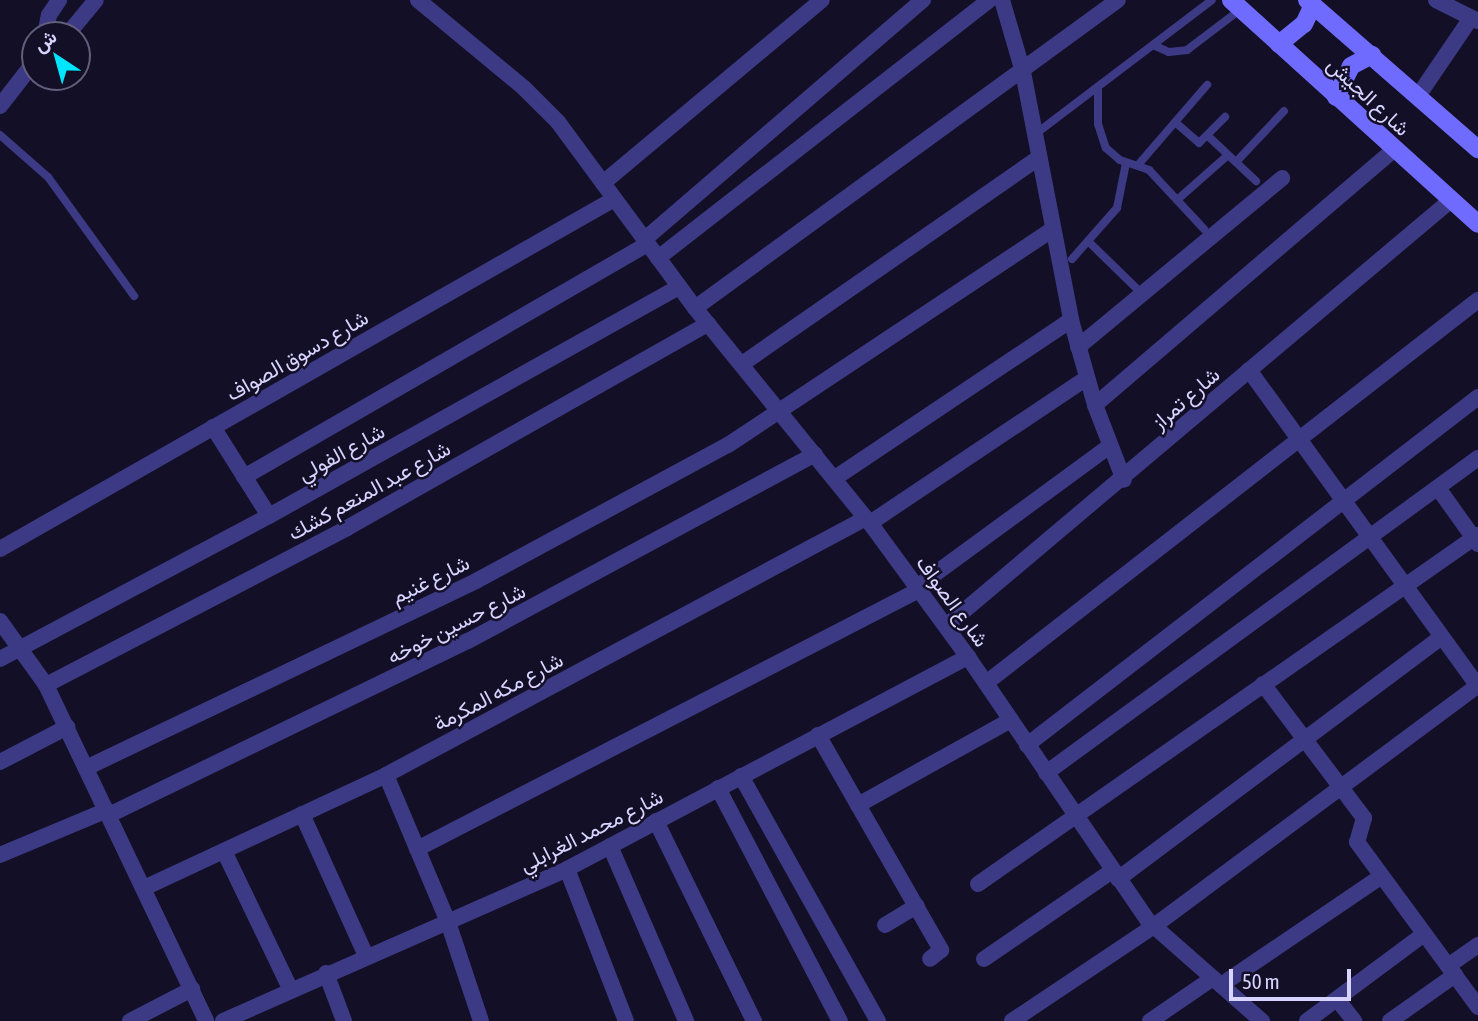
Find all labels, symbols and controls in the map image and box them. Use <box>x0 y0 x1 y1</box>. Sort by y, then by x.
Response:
north arrow <box>21 21 91 91</box>
text: ش <box>29 25 61 56</box>
street label: شارع الجيش <box>1322 51 1416 141</box>
street label: شارع دسوق الصواف <box>221 304 373 406</box>
street label: شارع تمراز <box>1146 361 1224 435</box>
street label: شارع الفولي <box>293 418 389 486</box>
street label: شارع عبد المنعم كشك <box>283 435 455 545</box>
street label: شارع غنيم <box>387 549 473 609</box>
street label: شارع الصواف <box>912 551 994 651</box>
street label: شارع حسين خوخه <box>383 577 529 669</box>
street label: شارع مكه المكرمة <box>429 646 567 736</box>
street label: شارع محمد الغرابلي <box>515 783 667 877</box>
scale bar <box>1233 954 1356 998</box>
text: 50 m <box>1242 969 1280 993</box>

